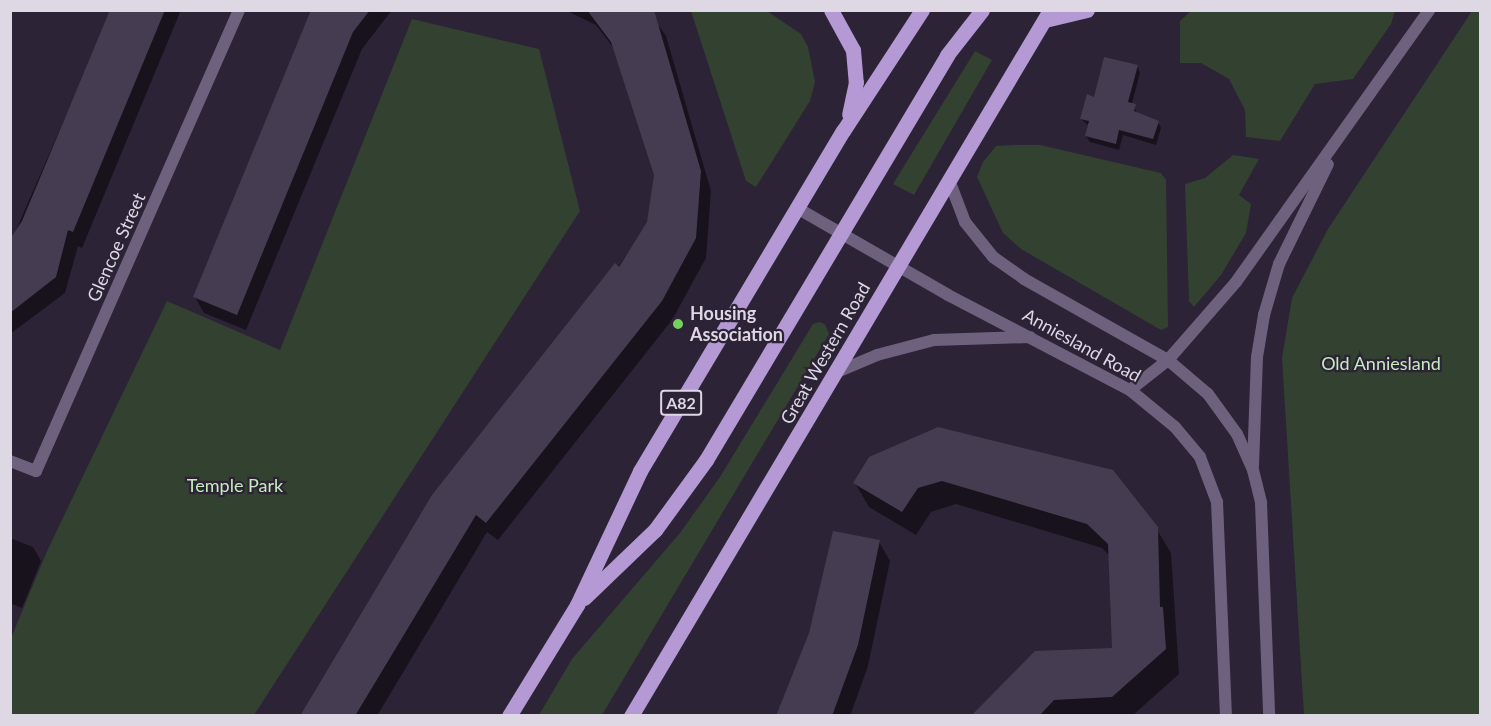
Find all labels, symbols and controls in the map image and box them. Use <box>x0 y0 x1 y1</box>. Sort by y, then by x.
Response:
street label: Glencoe Street <box>82 189 150 305</box>
street label: Great Western Road <box>776 278 874 428</box>
place label: Housing Association <box>690 303 783 346</box>
street label: Anniesland Road <box>1019 304 1145 386</box>
marker: Housing Association <box>671 317 685 331</box>
park label: Old Anniesland <box>1321 352 1441 374</box>
road number: A82 <box>660 390 702 416</box>
park label: Temple Park <box>187 474 283 496</box>

